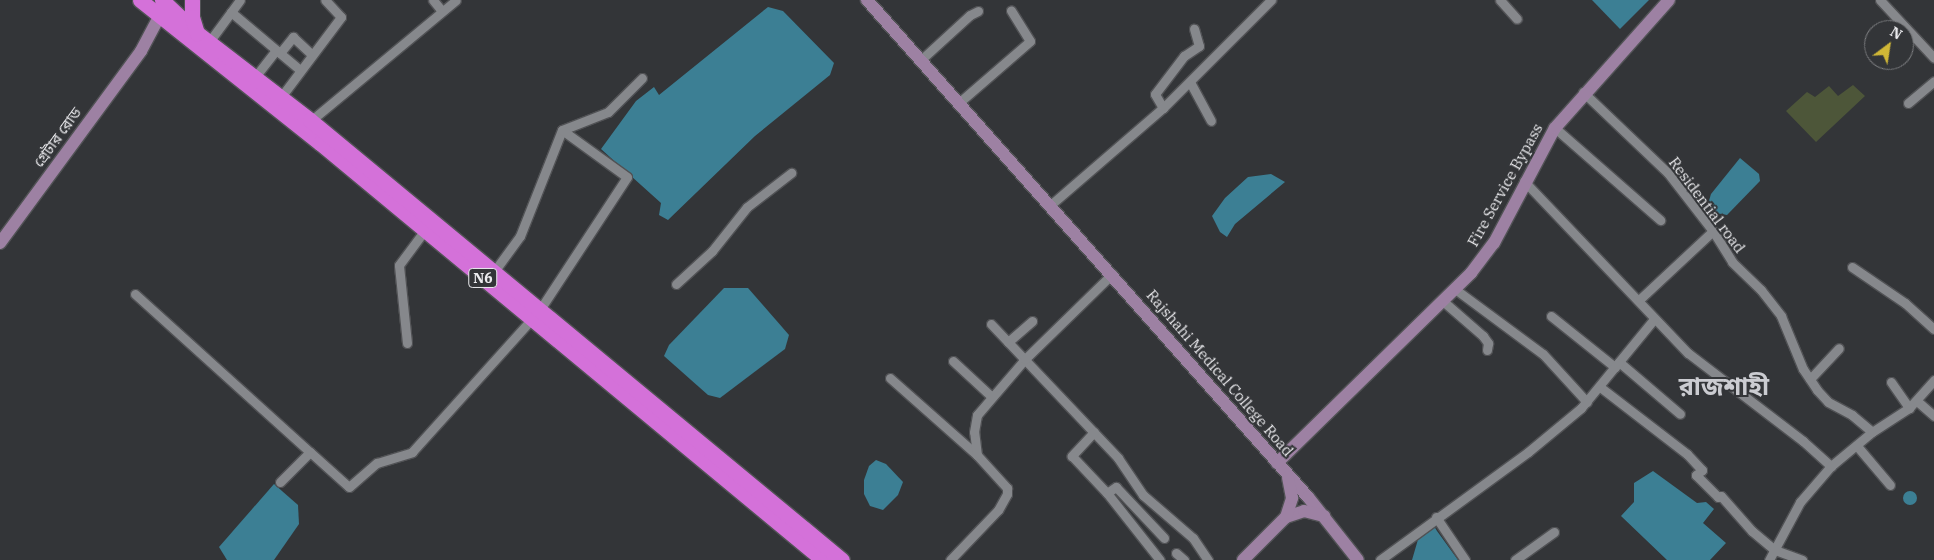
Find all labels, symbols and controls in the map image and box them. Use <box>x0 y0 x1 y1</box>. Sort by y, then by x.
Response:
north arrow <box>1864 20 1914 70</box>
text: N <box>1887 22 1906 44</box>
street label: গ্রেটার রোড <box>29 104 85 170</box>
street label: Fire Service Bypass <box>1464 120 1546 250</box>
street label: Residential road <box>1665 153 1749 257</box>
road number: N6 <box>468 266 498 290</box>
street label: Rajshahi Medical College Road <box>1143 286 1297 460</box>
district label: রাজশাহী <box>1679 371 1769 401</box>

